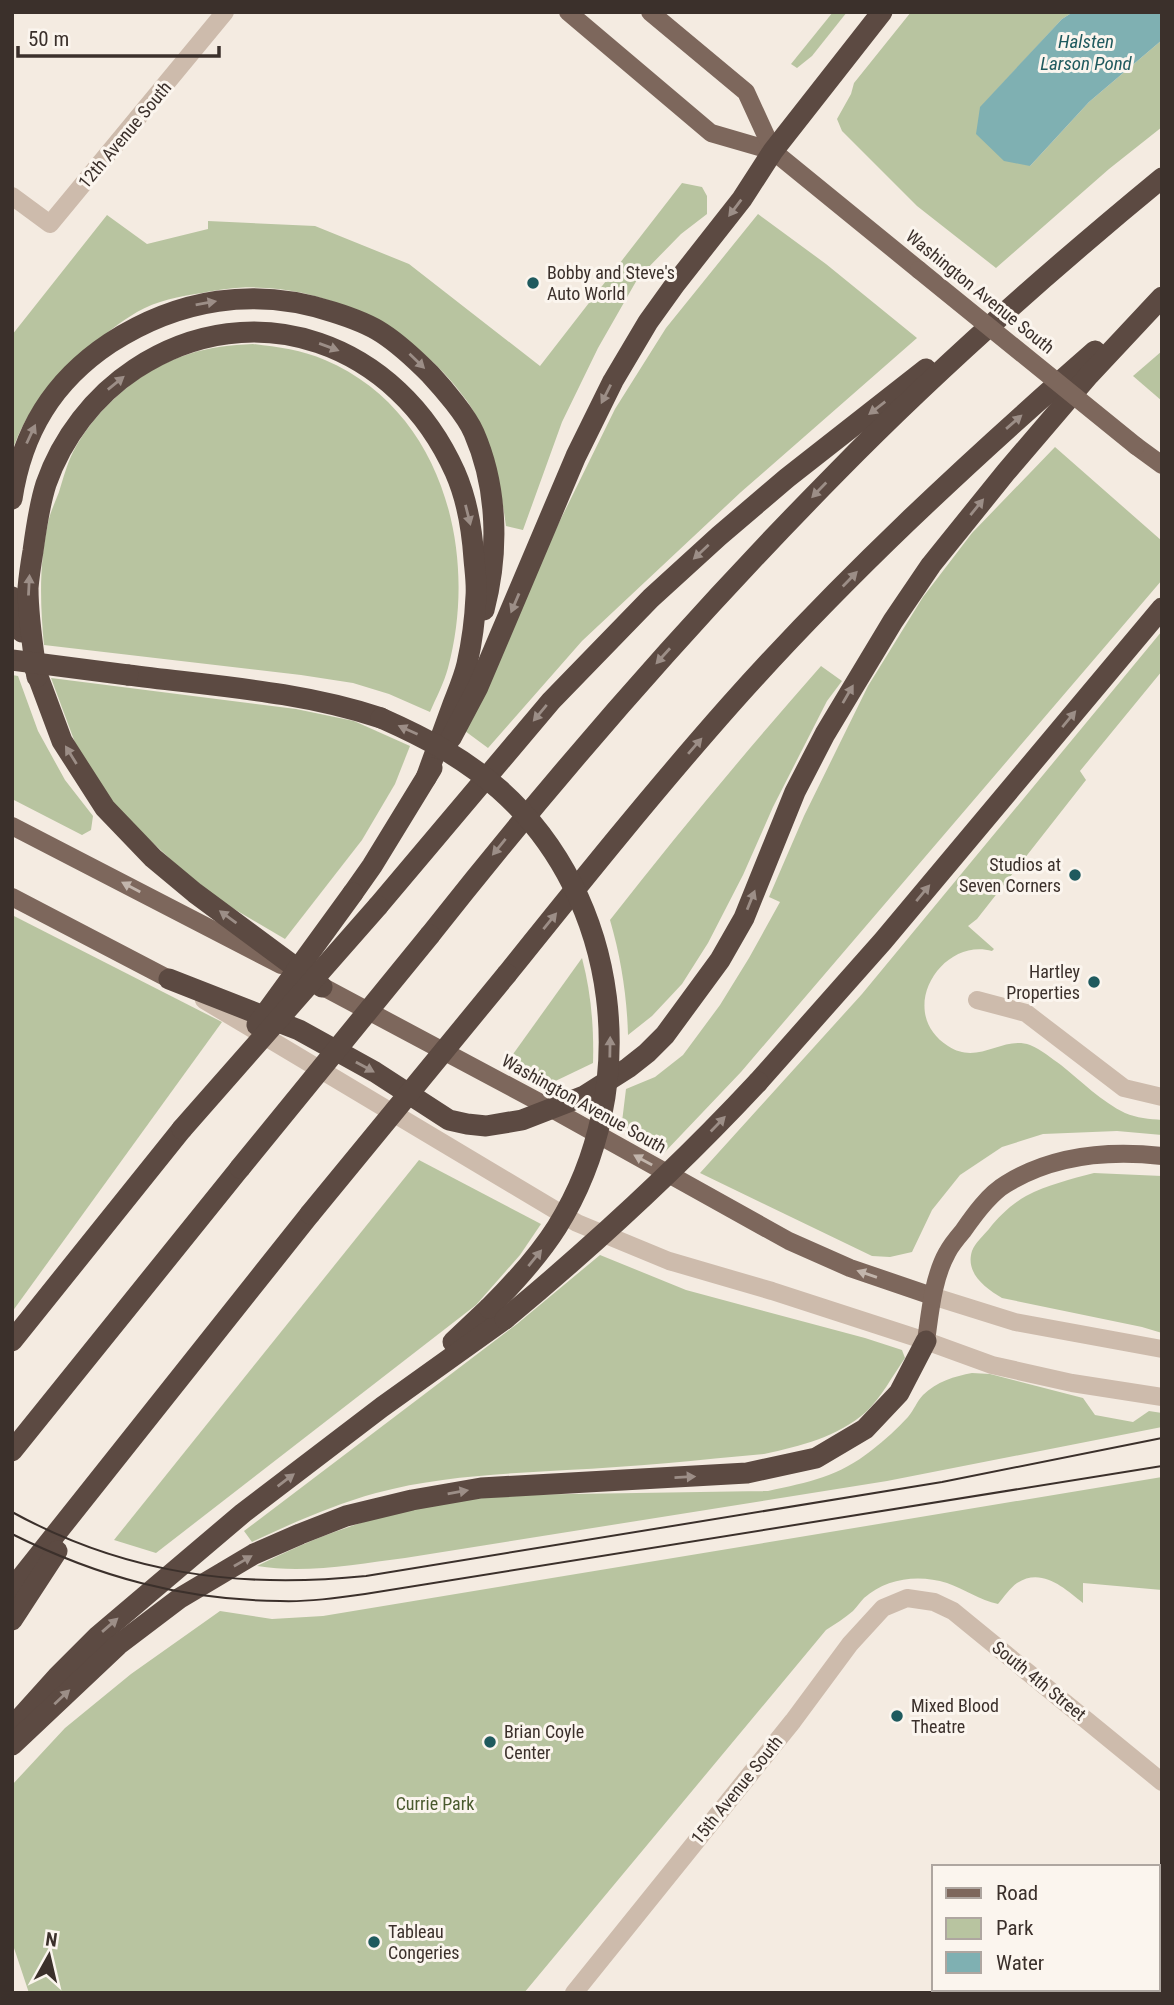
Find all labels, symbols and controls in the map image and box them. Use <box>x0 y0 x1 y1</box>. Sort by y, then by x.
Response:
scale bar <box>18 14 219 58</box>
text: 50 m <box>28 27 69 51</box>
water label: Halsten Larson Pond <box>1040 30 1133 75</box>
street label: 12th Avenue South <box>74 77 175 192</box>
one-way arrow <box>729 199 743 217</box>
street label: Washington Avenue South <box>902 225 1059 358</box>
place label: Bobby and Steve's Auto World <box>547 262 675 304</box>
marker: Bobby and Steve's Auto World <box>525 275 541 291</box>
one-way arrow <box>195 297 217 308</box>
one-way arrow <box>318 342 339 353</box>
one-way arrow <box>408 353 425 369</box>
one-way arrow <box>106 375 124 390</box>
one-way arrow <box>600 384 611 404</box>
one-way arrow <box>868 400 886 415</box>
one-way arrow <box>1005 414 1023 430</box>
one-way arrow <box>25 424 36 444</box>
one-way arrow <box>810 482 827 499</box>
one-way arrow <box>969 499 984 516</box>
one-way arrow <box>463 504 474 526</box>
one-way arrow <box>692 544 710 560</box>
one-way arrow <box>841 571 857 588</box>
one-way arrow <box>24 574 35 596</box>
one-way arrow <box>509 593 520 614</box>
one-way arrow <box>655 647 671 665</box>
one-way arrow <box>842 685 854 704</box>
one-way arrow <box>533 704 548 722</box>
one-way arrow <box>1062 710 1077 728</box>
one-way arrow <box>397 724 418 735</box>
one-way arrow <box>687 737 703 755</box>
one-way arrow <box>65 746 78 765</box>
one-way arrow <box>492 839 507 856</box>
place label: Studios at Seven Corners <box>959 854 1061 896</box>
marker: Studios at Seven Corners <box>1067 867 1083 883</box>
one-way arrow <box>121 882 141 893</box>
one-way arrow <box>916 885 931 903</box>
one-way arrow <box>746 889 757 910</box>
one-way arrow <box>219 911 237 925</box>
one-way arrow <box>542 912 556 930</box>
place label: Hartley Properties <box>1006 961 1080 1003</box>
marker: Hartley Properties <box>1086 974 1102 990</box>
one-way arrow <box>604 1036 615 1058</box>
street label: Washington Avenue South <box>498 1050 670 1158</box>
one-way arrow <box>355 1061 375 1073</box>
one-way arrow <box>710 1116 727 1133</box>
one-way arrow <box>633 1154 653 1166</box>
one-way arrow <box>527 1249 542 1266</box>
one-way arrow <box>857 1268 878 1279</box>
one-way arrow <box>674 1471 696 1482</box>
one-way arrow <box>276 1473 294 1488</box>
one-way arrow <box>447 1486 469 1497</box>
one-way arrow <box>233 1555 252 1567</box>
one-way arrow <box>101 1617 119 1633</box>
street label: South 4th Street <box>988 1636 1090 1725</box>
one-way arrow <box>53 1690 70 1706</box>
place label: Mixed Blood Theatre <box>911 1695 999 1737</box>
marker: Mixed Blood Theatre <box>889 1708 905 1724</box>
place label: Brian Coyle Center <box>504 1721 584 1763</box>
street label: 15th Avenue South <box>687 1731 787 1848</box>
marker: Brian Coyle Center <box>482 1734 498 1750</box>
park label: Currie Park <box>396 1793 474 1814</box>
legend <box>932 1865 1160 1991</box>
text: Road <box>996 1881 1038 1905</box>
text: Park <box>996 1916 1034 1940</box>
north arrow <box>14 1921 84 1991</box>
place label: Tableau Congeries <box>388 1921 460 1963</box>
text: N <box>44 1927 59 1952</box>
marker: Tableau Congeries <box>366 1934 382 1950</box>
text: Water <box>996 1951 1044 1975</box>

